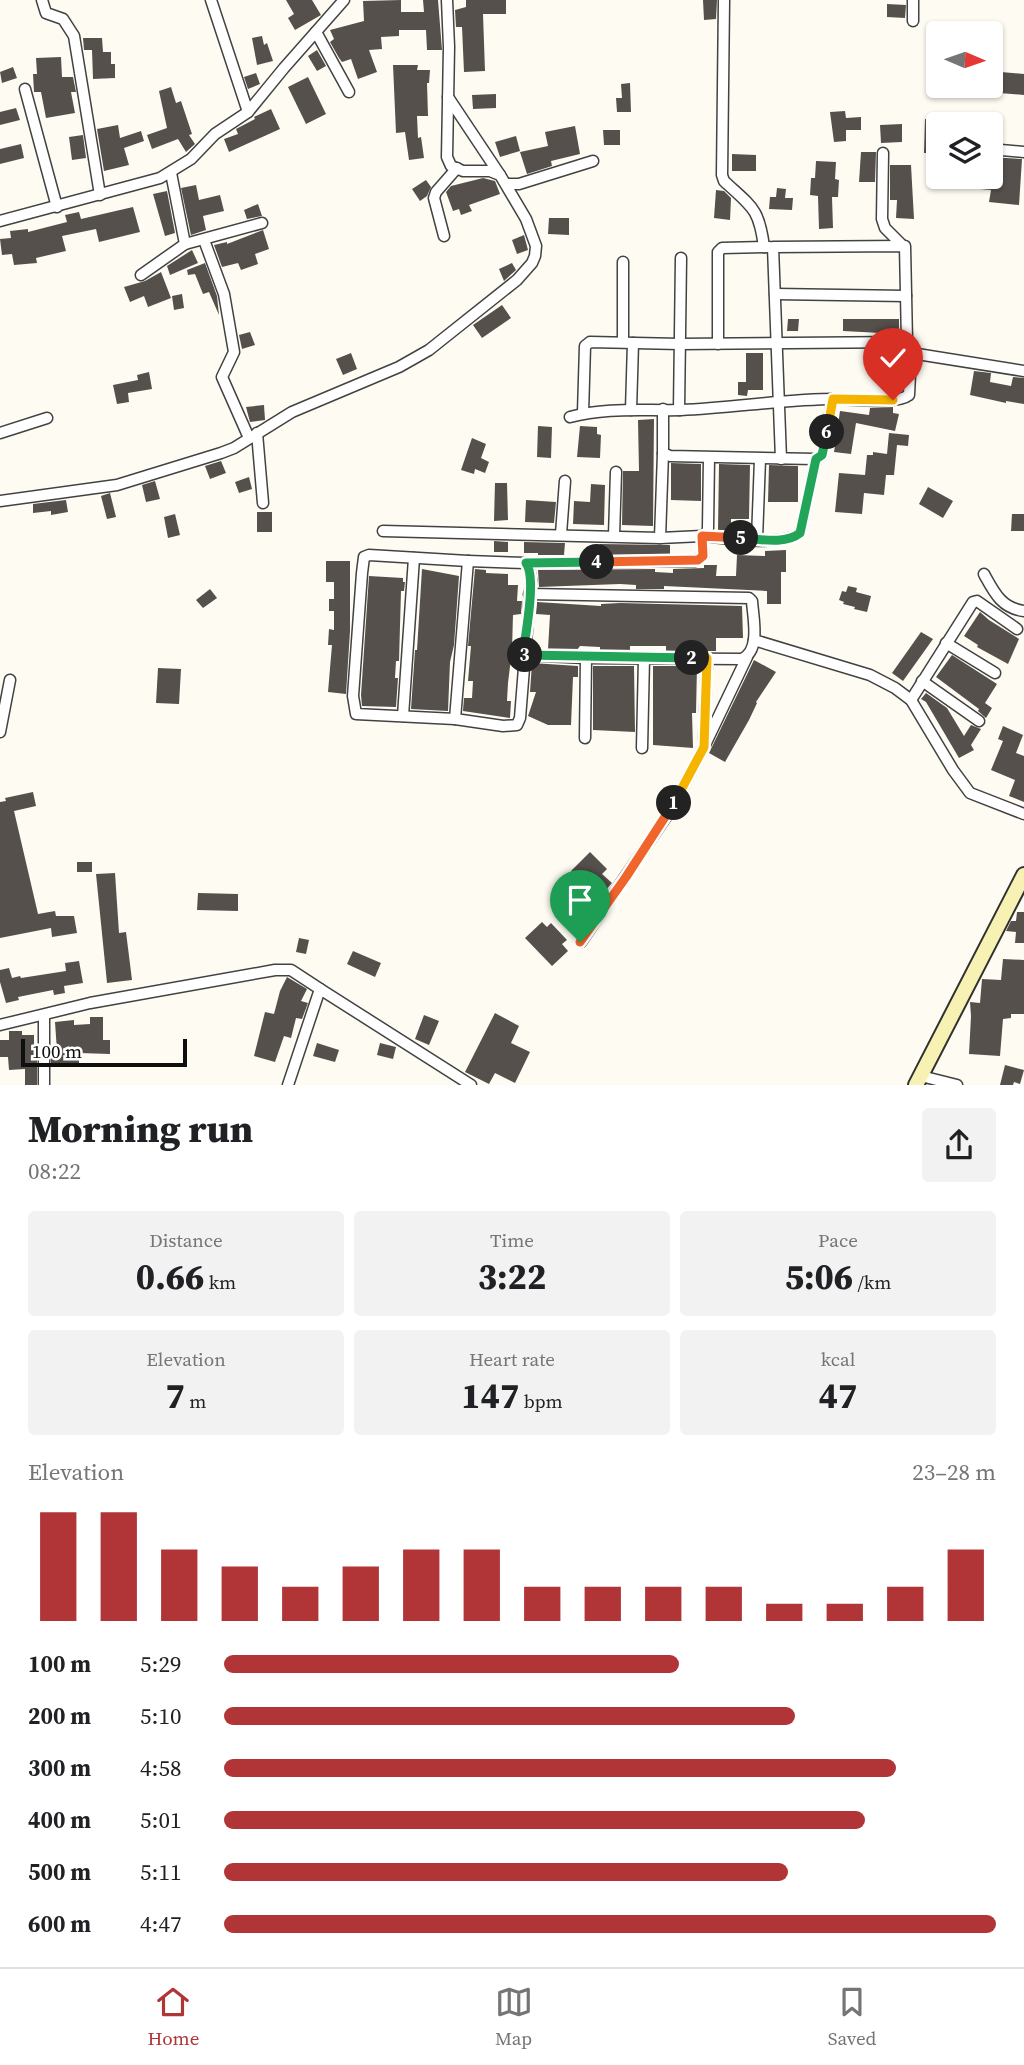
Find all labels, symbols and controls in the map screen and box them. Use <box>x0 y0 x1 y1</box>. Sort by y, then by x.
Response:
north arrow <box>926 21 1003 98</box>
map controls <box>926 21 1003 189</box>
button: layers <box>926 112 1003 189</box>
pin <box>863 328 923 400</box>
icon: check <box>874 339 912 377</box>
pin: 6 <box>810 414 844 450</box>
text: 6 <box>821 418 832 444</box>
pin: 5 <box>724 520 758 556</box>
text: 5 <box>735 524 746 550</box>
pin: 4 <box>580 544 614 580</box>
text: 4 <box>591 548 602 574</box>
pin: 3 <box>508 638 542 672</box>
pin: 2 <box>674 640 710 676</box>
text: 3 <box>519 641 530 667</box>
text: 2 <box>686 644 697 670</box>
pin: 1 <box>656 786 692 820</box>
text: 1 <box>668 789 679 815</box>
pin <box>550 870 610 942</box>
icon: arrive <box>561 881 599 919</box>
scale bar <box>21 1036 187 1068</box>
text: 100 m <box>32 1038 82 1064</box>
text: Morning run <box>28 1103 253 1155</box>
button: share <box>922 1108 996 1182</box>
text: 08:22 <box>28 1155 81 1187</box>
text: Distance <box>149 1227 223 1253</box>
text: Time <box>490 1227 534 1253</box>
text: Pace <box>818 1227 858 1253</box>
text: 0.66 <box>136 1253 204 1301</box>
text: 3:22 <box>478 1253 546 1301</box>
text: 5:06 <box>785 1253 853 1301</box>
text: km <box>204 1269 236 1295</box>
text: /km <box>853 1269 891 1295</box>
text: Elevation <box>146 1346 226 1372</box>
text: Heart rate <box>469 1346 555 1372</box>
text: kcal <box>821 1346 855 1372</box>
text: 7 <box>166 1372 185 1420</box>
text: 147 <box>461 1372 519 1420</box>
text: 47 <box>819 1372 857 1420</box>
text: m <box>185 1388 206 1414</box>
text: bpm <box>519 1388 563 1414</box>
text: Elevation <box>28 1456 124 1488</box>
text: 23–28 m <box>912 1456 996 1488</box>
text: 100 m <box>28 1648 91 1680</box>
text: 5:29 <box>140 1648 181 1680</box>
text: 200 m <box>28 1700 91 1732</box>
text: 5:10 <box>140 1700 181 1732</box>
text: 300 m <box>28 1752 91 1784</box>
text: 4:58 <box>140 1752 181 1784</box>
text: 400 m <box>28 1804 91 1836</box>
text: 5:01 <box>140 1804 181 1836</box>
text: 500 m <box>28 1856 91 1888</box>
text: 5:11 <box>140 1856 181 1888</box>
text: 600 m <box>28 1908 91 1940</box>
text: 4:47 <box>140 1908 181 1940</box>
tab: Home <box>148 1983 199 2051</box>
tab: Map <box>495 1983 533 2051</box>
tab: Saved <box>828 1983 876 2051</box>

